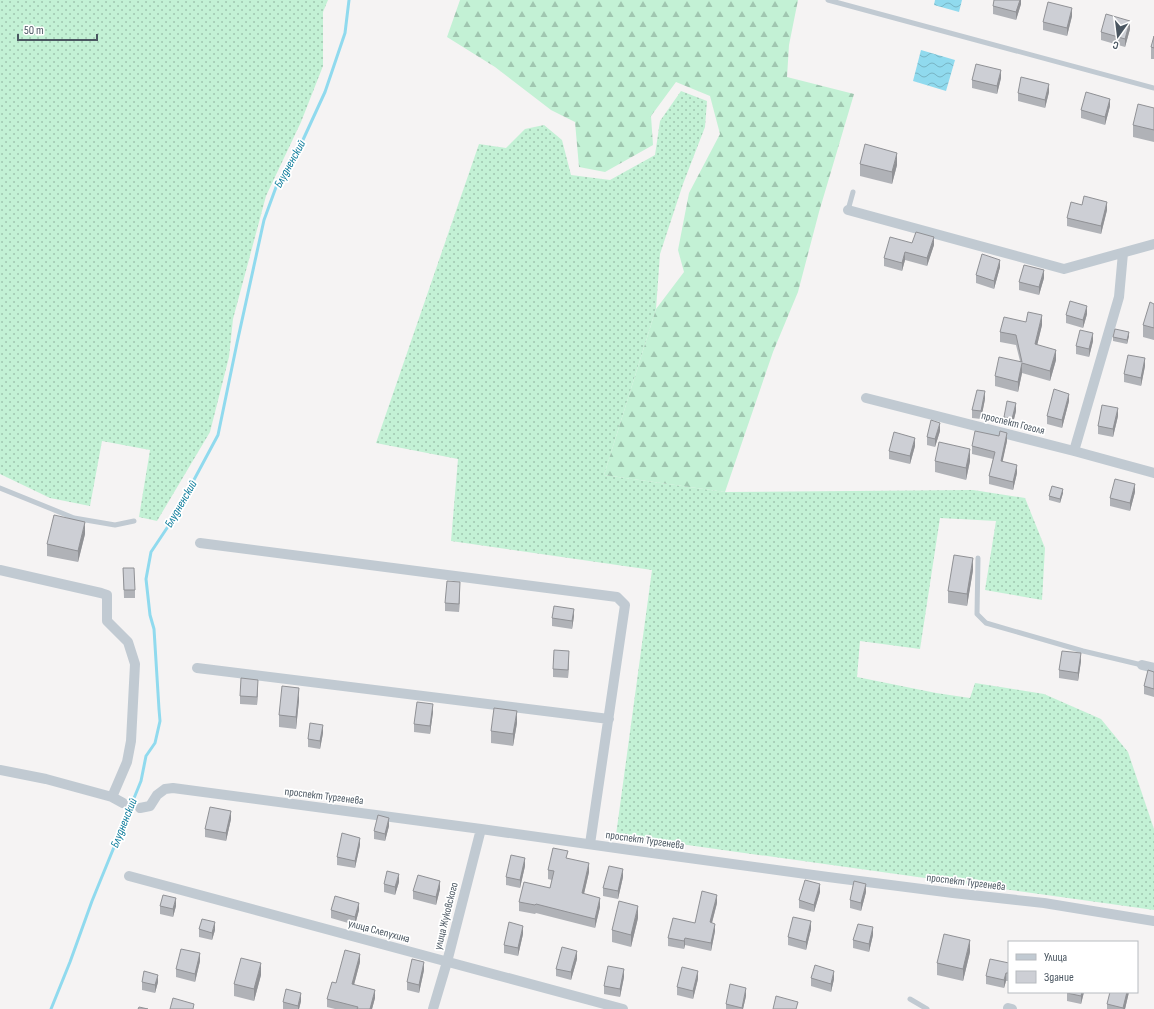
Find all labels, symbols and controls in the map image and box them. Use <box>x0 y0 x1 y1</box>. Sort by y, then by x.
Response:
scale bar <box>18 16 97 42</box>
north arrow <box>1098 16 1138 56</box>
text: 50 m <box>24 23 44 38</box>
text: С <box>1111 38 1120 52</box>
water label: Блудненский <box>271 138 309 190</box>
street label: проспект Гоголя <box>980 409 1046 437</box>
water label: Блудненский <box>162 478 201 530</box>
street label: проспект Тургенева <box>284 785 364 807</box>
water label: Блудненский <box>107 796 141 850</box>
street label: проспект Тургенева <box>605 828 685 852</box>
street label: проспект Тургенева <box>926 871 1006 893</box>
street label: улица Жуковского <box>431 880 461 951</box>
street label: улица Слепухина <box>347 917 411 945</box>
legend <box>1008 941 1138 993</box>
text: Улица <box>1044 950 1068 965</box>
text: Здание <box>1044 970 1074 985</box>

